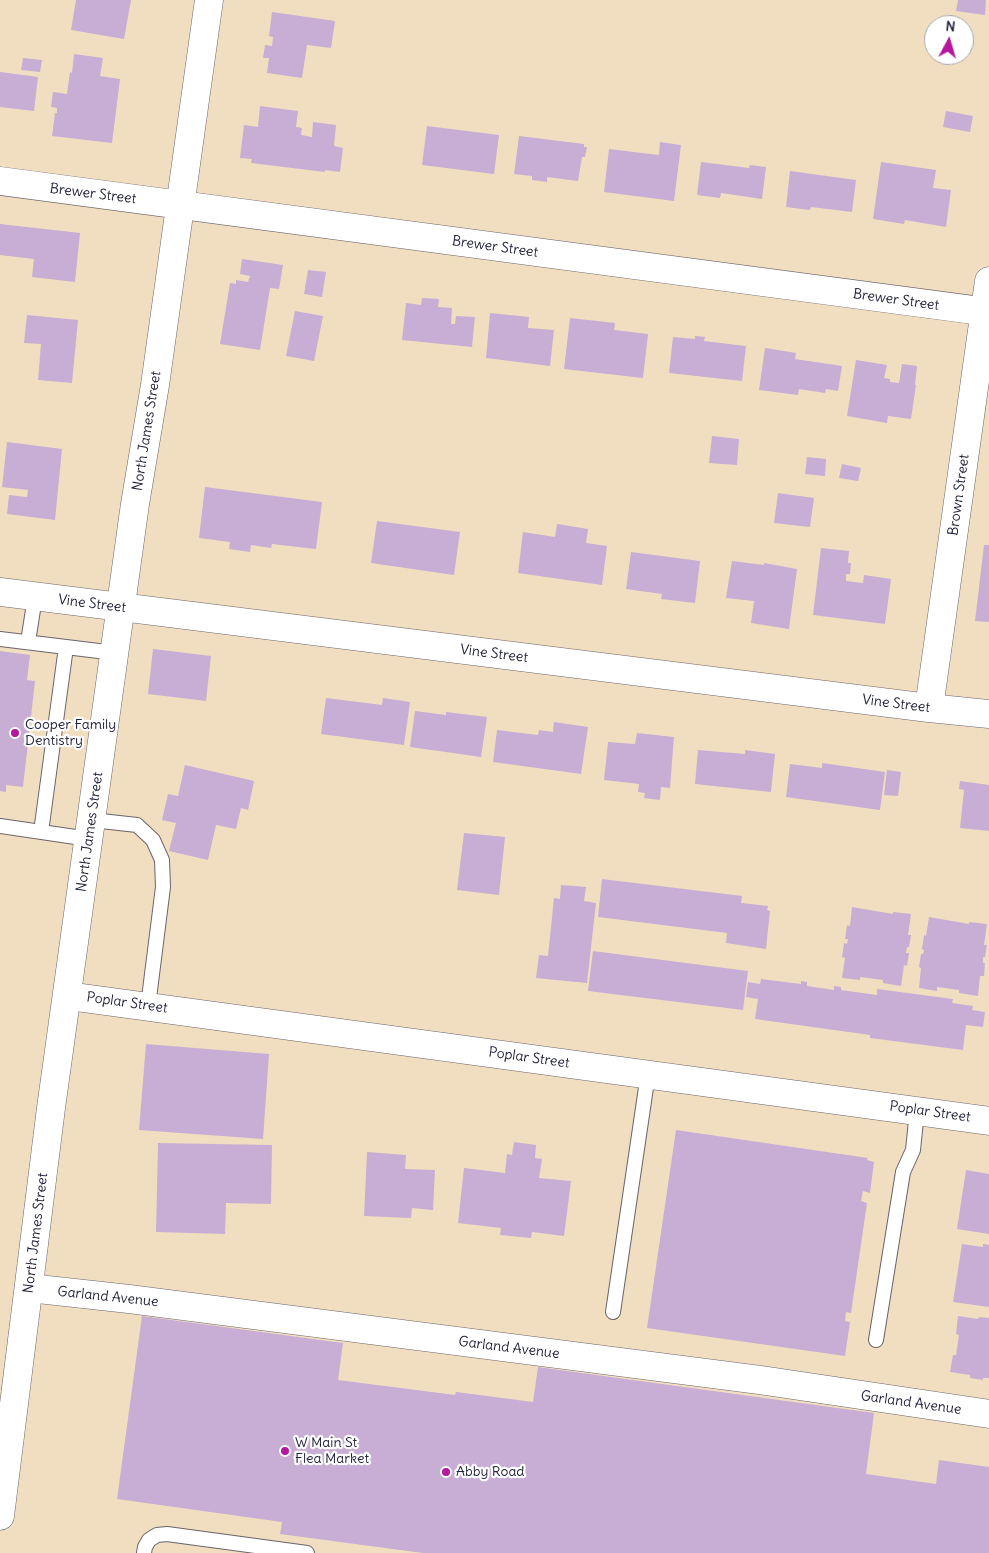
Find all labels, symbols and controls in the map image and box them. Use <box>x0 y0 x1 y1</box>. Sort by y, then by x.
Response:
north arrow <box>924 15 974 65</box>
text: N <box>945 17 956 36</box>
street label: Brewer Street <box>49 180 137 208</box>
street label: Brewer Street <box>451 233 539 261</box>
street label: Brewer Street <box>852 286 940 314</box>
street label: North James Street <box>129 370 165 492</box>
street label: Brown Street <box>945 453 973 537</box>
street label: Vine Street <box>57 592 127 616</box>
street label: Vine Street <box>459 642 529 666</box>
street label: Vine Street <box>861 692 931 716</box>
place label: Cooper Family Dentistry <box>25 717 116 750</box>
marker: Cooper Family Dentistry <box>9 727 21 739</box>
street label: North James Street <box>73 771 107 893</box>
street label: Poplar Street <box>85 989 169 1017</box>
street label: Poplar Street <box>487 1044 571 1072</box>
street label: Poplar Street <box>888 1098 972 1126</box>
street label: North James Street <box>20 1172 52 1294</box>
street label: Garland Avenue <box>57 1283 159 1311</box>
street label: Garland Avenue <box>458 1333 560 1363</box>
street label: Garland Avenue <box>860 1388 962 1418</box>
place label: W Main St Flea Market <box>295 1435 369 1468</box>
marker: W Main St Flea Market <box>279 1445 291 1457</box>
place label: Abby Road <box>456 1464 525 1480</box>
marker: Abby Road <box>440 1466 452 1478</box>

